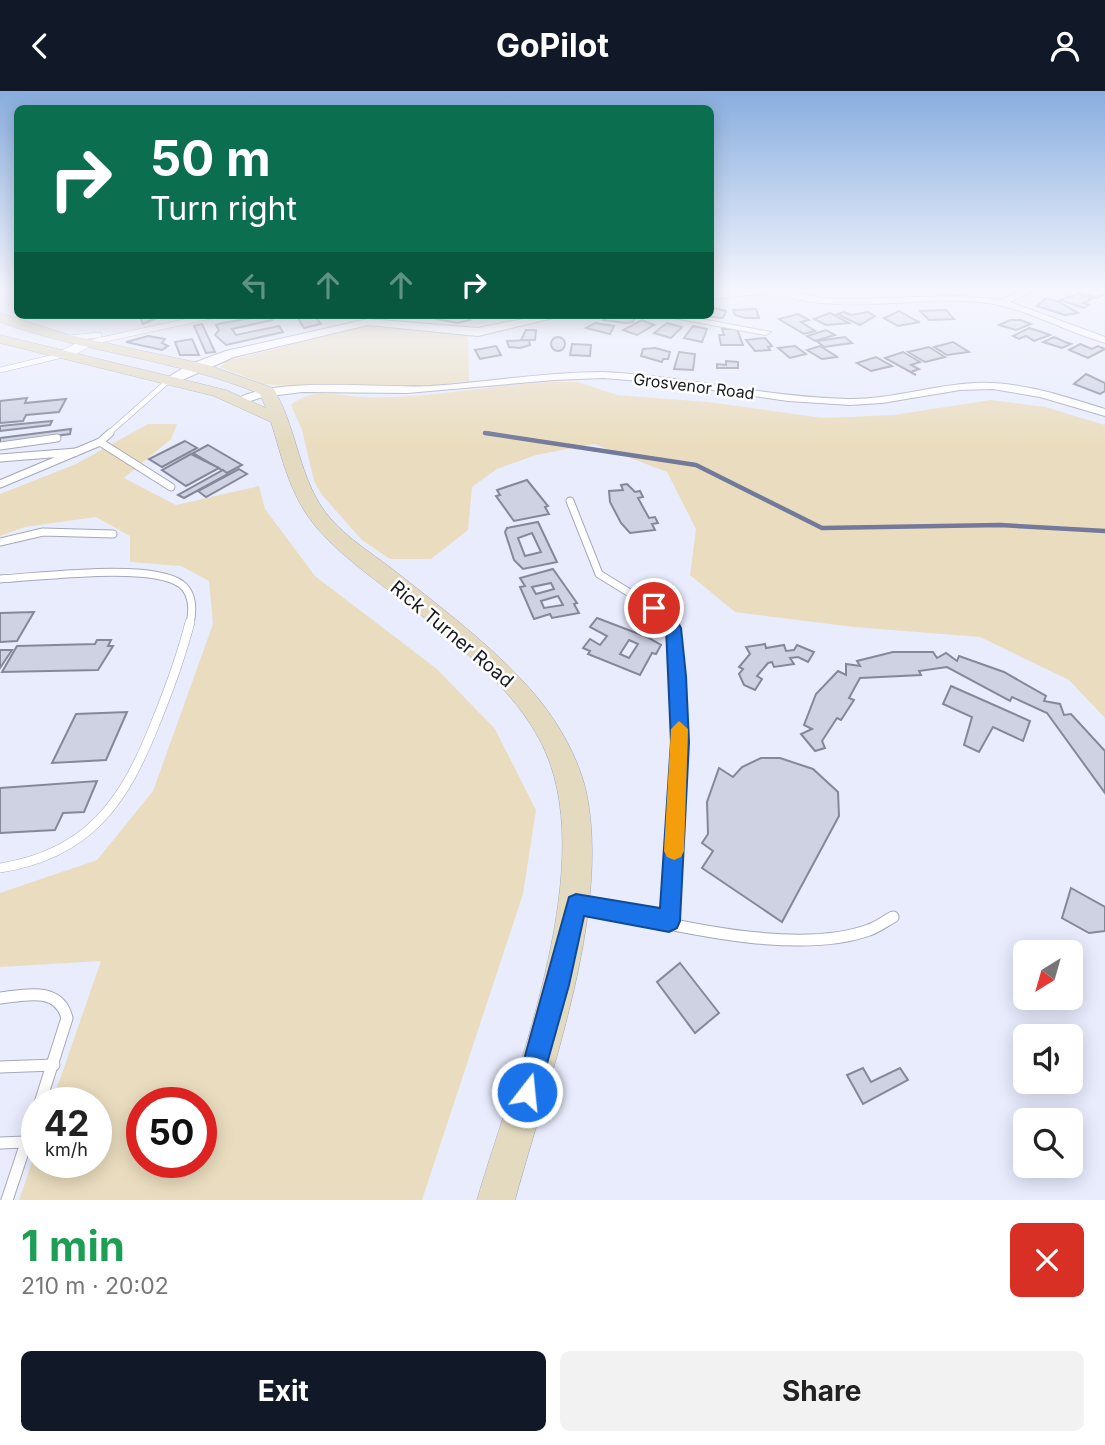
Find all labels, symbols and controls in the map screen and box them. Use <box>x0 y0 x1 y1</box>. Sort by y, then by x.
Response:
text: GoPilot <box>496 26 609 65</box>
icon: back <box>21 27 59 65</box>
icon: person <box>1046 27 1084 65</box>
text: 50 m <box>150 129 271 188</box>
icon: right <box>35 133 126 224</box>
text: Turn right <box>150 189 297 228</box>
icon: left <box>236 266 274 304</box>
icon: ahead <box>309 266 347 304</box>
icon: ahead <box>382 266 420 304</box>
icon: right <box>455 266 493 304</box>
street label: Grosvenor Road <box>632 369 756 403</box>
street label: Rick Turner Road <box>386 576 518 692</box>
pin <box>624 578 684 638</box>
icon: arrive <box>635 589 673 627</box>
north arrow <box>1013 940 1083 1010</box>
map controls <box>1013 940 1083 1178</box>
button: sound <box>1013 1024 1083 1094</box>
position arrow <box>490 1055 564 1129</box>
speed limit sign: 50 <box>126 1087 217 1178</box>
text: 42 <box>44 1102 89 1144</box>
button: search <box>1013 1108 1083 1178</box>
text: km/h <box>45 1139 88 1160</box>
text: 1 min <box>21 1220 125 1271</box>
button: close <box>1010 1223 1084 1297</box>
text: 210 m · 20:02 <box>21 1272 169 1300</box>
button: Exit <box>21 1351 546 1431</box>
button: Share <box>560 1351 1084 1431</box>

